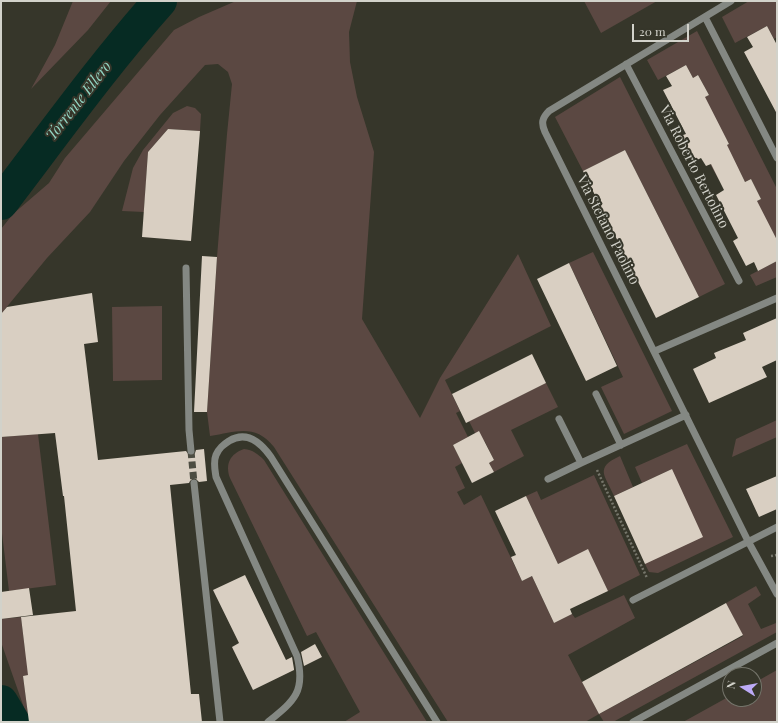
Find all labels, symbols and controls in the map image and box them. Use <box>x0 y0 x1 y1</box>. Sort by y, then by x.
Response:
scale bar <box>634 16 691 42</box>
text: 20 m <box>639 23 666 39</box>
water label: Torrente Ellero <box>42 58 116 144</box>
street label: Via Roberto Bertolino <box>656 103 732 231</box>
street label: Via Stefano Paolino <box>573 173 643 287</box>
north arrow <box>722 667 762 707</box>
text: N <box>723 679 739 690</box>

